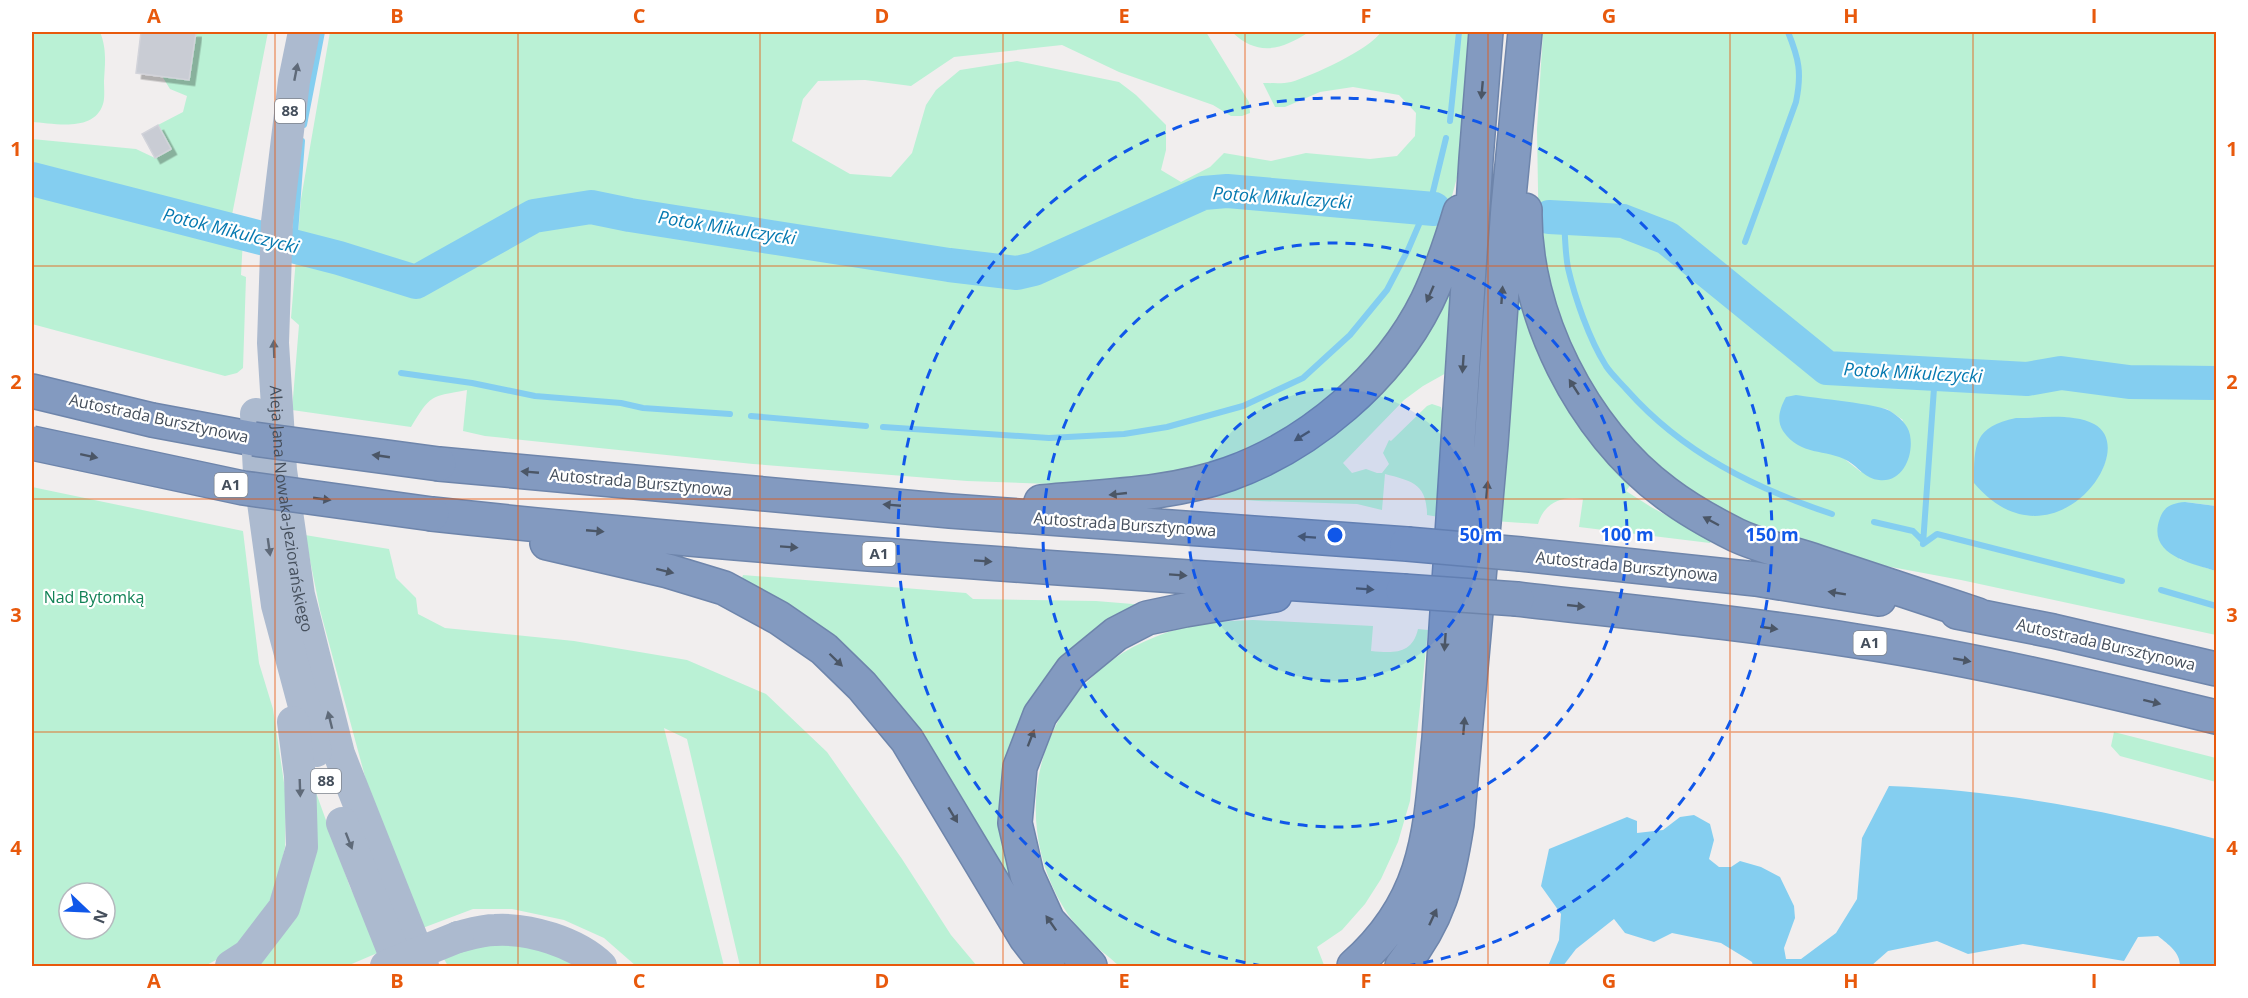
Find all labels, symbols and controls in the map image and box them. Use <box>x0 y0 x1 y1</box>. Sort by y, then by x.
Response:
text: A <box>147 2 161 29</box>
text: B <box>390 2 404 29</box>
text: C <box>633 2 646 29</box>
text: D <box>875 2 889 29</box>
text: E <box>1118 2 1130 29</box>
text: F <box>1361 2 1371 29</box>
text: G <box>1602 2 1616 29</box>
text: H <box>1843 2 1859 29</box>
text: I <box>2091 2 2097 29</box>
one-way arrow <box>292 62 301 81</box>
one-way arrow <box>1477 80 1487 99</box>
road number: 88 <box>275 99 305 123</box>
text: 1 <box>10 135 22 162</box>
text: 1 <box>2226 135 2238 162</box>
water label: Potok Mikulczycki <box>1212 180 1353 214</box>
water label: Potok Mikulczycki <box>161 202 302 259</box>
water label: Potok Mikulczycki <box>657 204 798 250</box>
one-way arrow <box>1425 285 1435 303</box>
one-way arrow <box>1497 286 1507 305</box>
one-way arrow <box>269 339 278 358</box>
one-way arrow <box>1459 354 1468 373</box>
water label: Potok Mikulczycki <box>1843 356 1984 388</box>
text: 2 <box>10 368 22 395</box>
text: 2 <box>2226 368 2238 395</box>
one-way arrow <box>1568 379 1579 395</box>
street label: Aleja Jana Nowaka-Jeziorańskiego <box>265 385 319 634</box>
street label: Autostrada Bursztynowa <box>67 388 251 448</box>
one-way arrow <box>1293 431 1310 442</box>
one-way arrow <box>79 451 98 461</box>
one-way arrow <box>371 451 390 460</box>
street label: Autostrada Bursztynowa <box>549 463 733 501</box>
one-way arrow <box>521 467 540 477</box>
road number: A1 <box>214 473 248 497</box>
one-way arrow <box>1482 480 1492 499</box>
one-way arrow <box>1108 489 1127 499</box>
one-way arrow <box>312 494 331 503</box>
one-way arrow <box>882 500 901 510</box>
street label: Autostrada Bursztynowa <box>1033 507 1217 541</box>
one-way arrow <box>1703 517 1720 526</box>
text: 50 m <box>1460 522 1502 546</box>
text: 100 m <box>1600 522 1654 546</box>
text: 150 m <box>1745 522 1799 546</box>
centre of rings <box>1325 525 1345 545</box>
one-way arrow <box>585 526 604 536</box>
one-way arrow <box>1297 532 1316 542</box>
one-way arrow <box>264 538 274 557</box>
one-way arrow <box>779 542 798 552</box>
road number: A1 <box>862 542 896 566</box>
street label: Autostrada Bursztynowa <box>1535 545 1719 587</box>
one-way arrow <box>974 557 993 566</box>
one-way arrow <box>657 567 675 576</box>
one-way arrow <box>1168 571 1187 580</box>
one-way arrow <box>1356 584 1375 593</box>
park label: Nad Bytomką <box>44 586 144 608</box>
one-way arrow <box>1828 588 1847 597</box>
text: 3 <box>10 601 22 628</box>
one-way arrow <box>1566 601 1585 611</box>
text: 3 <box>2226 601 2238 628</box>
street label: Autostrada Bursztynowa <box>2014 613 2198 675</box>
one-way arrow <box>1760 624 1779 633</box>
road number: A1 <box>1854 631 1886 655</box>
one-way arrow <box>1441 633 1450 652</box>
one-way arrow <box>829 653 843 667</box>
one-way arrow <box>1952 656 1971 665</box>
one-way arrow <box>2143 697 2161 707</box>
one-way arrow <box>324 711 334 729</box>
one-way arrow <box>1459 716 1469 735</box>
one-way arrow <box>1027 728 1037 746</box>
road number: 88 <box>311 769 341 793</box>
one-way arrow <box>296 778 305 797</box>
one-way arrow <box>948 807 958 824</box>
one-way arrow <box>344 833 354 851</box>
text: 4 <box>10 834 22 861</box>
text: 4 <box>2226 834 2238 861</box>
north arrow <box>57 881 117 941</box>
text: N <box>88 907 113 927</box>
one-way arrow <box>1428 908 1438 926</box>
one-way arrow <box>1045 916 1057 932</box>
text: A <box>147 967 161 994</box>
text: B <box>390 967 404 994</box>
text: C <box>633 967 646 994</box>
text: D <box>875 967 889 994</box>
text: E <box>1118 967 1130 994</box>
text: F <box>1361 967 1371 994</box>
text: G <box>1602 967 1616 994</box>
text: H <box>1843 967 1859 994</box>
text: I <box>2091 967 2097 994</box>

